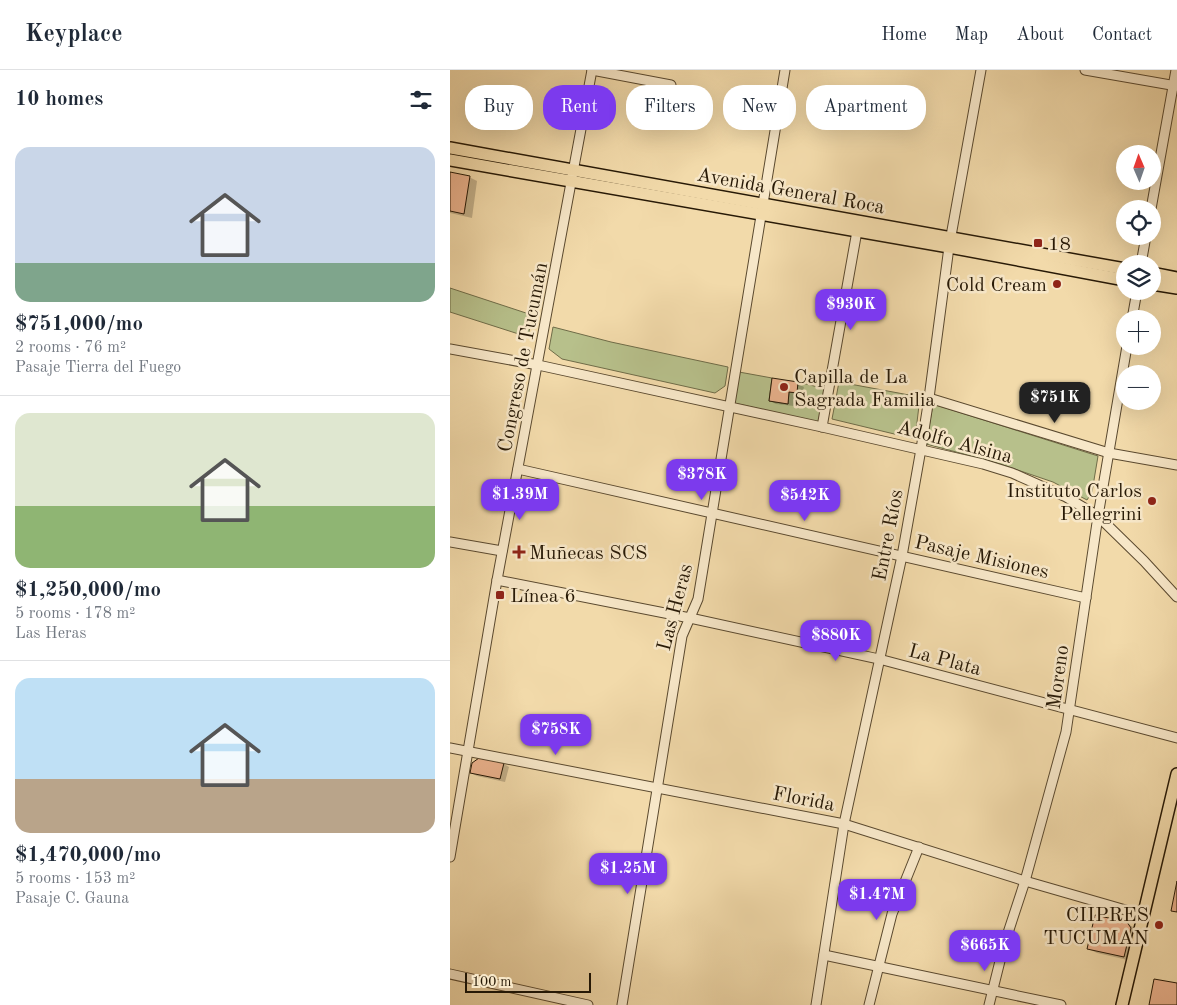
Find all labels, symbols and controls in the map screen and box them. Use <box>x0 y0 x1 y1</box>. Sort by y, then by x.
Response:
text: Keyplace <box>25 23 123 47</box>
text: Home <box>881 26 927 44</box>
text: Map <box>955 26 988 44</box>
text: About <box>1016 26 1064 44</box>
text: Contact <box>1092 26 1152 44</box>
chip: Buy <box>465 85 533 130</box>
chip: Rent <box>543 85 616 130</box>
chip: Filters <box>626 85 713 130</box>
chip: New <box>723 85 796 130</box>
chip: Apartment <box>806 85 926 130</box>
icon: filters <box>407 86 435 114</box>
text: 10 homes <box>15 89 103 110</box>
north arrow <box>1116 145 1161 190</box>
map controls <box>1116 145 1161 410</box>
street label: Avenida General Roca <box>695 166 886 218</box>
icon: home <box>180 180 270 270</box>
button: locate <box>1116 200 1161 245</box>
place label: 18 <box>1048 235 1071 255</box>
marker: 18 <box>1032 237 1044 249</box>
button: layers <box>1116 255 1161 300</box>
street label: Congreso de Tucumán <box>496 261 552 454</box>
place label: Cold Cream <box>946 276 1047 296</box>
marker: Cold Cream <box>1051 278 1063 290</box>
pin: $930K <box>816 288 886 331</box>
text: $930K <box>826 297 876 313</box>
button: + <box>1116 310 1161 355</box>
text: $751,000/mo <box>15 314 143 335</box>
text: 2 rooms · 76 m² <box>15 340 126 356</box>
text: Pasaje Tierra del Fuego <box>15 360 181 376</box>
button: − <box>1116 365 1161 410</box>
place label: Capilla de La Sagrada Familia <box>794 368 935 411</box>
marker: Capilla de La Sagrada Familia <box>778 381 790 393</box>
pin: $751K <box>1020 382 1090 424</box>
text: $751K <box>1030 390 1080 406</box>
street label: Adolfo Alsina <box>895 418 1014 468</box>
icon: home <box>180 445 270 535</box>
pin: $378K <box>667 458 737 501</box>
text: $378K <box>677 467 727 483</box>
pin: $1.39M <box>479 478 561 521</box>
pin: $542K <box>770 480 840 522</box>
place label: Instituto Carlos Pellegrini <box>1007 482 1142 525</box>
text: $1.39M <box>492 487 548 503</box>
text: $542K <box>780 488 830 504</box>
street label: Entre Ríos <box>870 488 908 583</box>
marker: Instituto Carlos Pellegrini <box>1146 495 1158 507</box>
street label: Pasaje Misiones <box>912 533 1051 583</box>
place label: Muñecas SCS <box>529 544 648 564</box>
marker: Muñecas SCS <box>513 546 525 558</box>
street label: Las Heras <box>655 562 697 653</box>
text: $1,250,000/mo <box>15 580 161 601</box>
place label: Línea 6 <box>510 587 576 607</box>
marker: Línea 6 <box>494 589 506 601</box>
text: 5 rooms · 178 m² <box>15 606 135 622</box>
pin: $880K <box>801 620 871 662</box>
text: Las Heras <box>15 626 86 642</box>
text: $880K <box>811 628 861 644</box>
street label: La Plata <box>906 642 983 680</box>
street label: Moreno <box>1045 644 1073 711</box>
icon: home <box>180 710 270 800</box>
pin: $758K <box>521 714 591 756</box>
text: $758K <box>531 722 581 738</box>
street label: Florida <box>771 784 836 816</box>
text: $1,470,000/mo <box>15 845 161 866</box>
pin: $1.25M <box>587 852 669 895</box>
text: $1.25M <box>600 861 656 877</box>
text: 5 rooms · 153 m² <box>15 871 135 887</box>
pin: $1.47M <box>836 878 918 921</box>
text: $1.47M <box>849 887 905 903</box>
text: Pasaje C. Gauna <box>15 891 129 907</box>
place label: CIIPRES TUCUMAN <box>1043 906 1149 949</box>
marker: CIIPRES TUCUMAN <box>1153 919 1165 931</box>
pin: $665K <box>950 930 1020 972</box>
text: $665K <box>960 938 1010 954</box>
scale bar <box>465 970 591 993</box>
text: 100 m <box>472 975 511 989</box>

